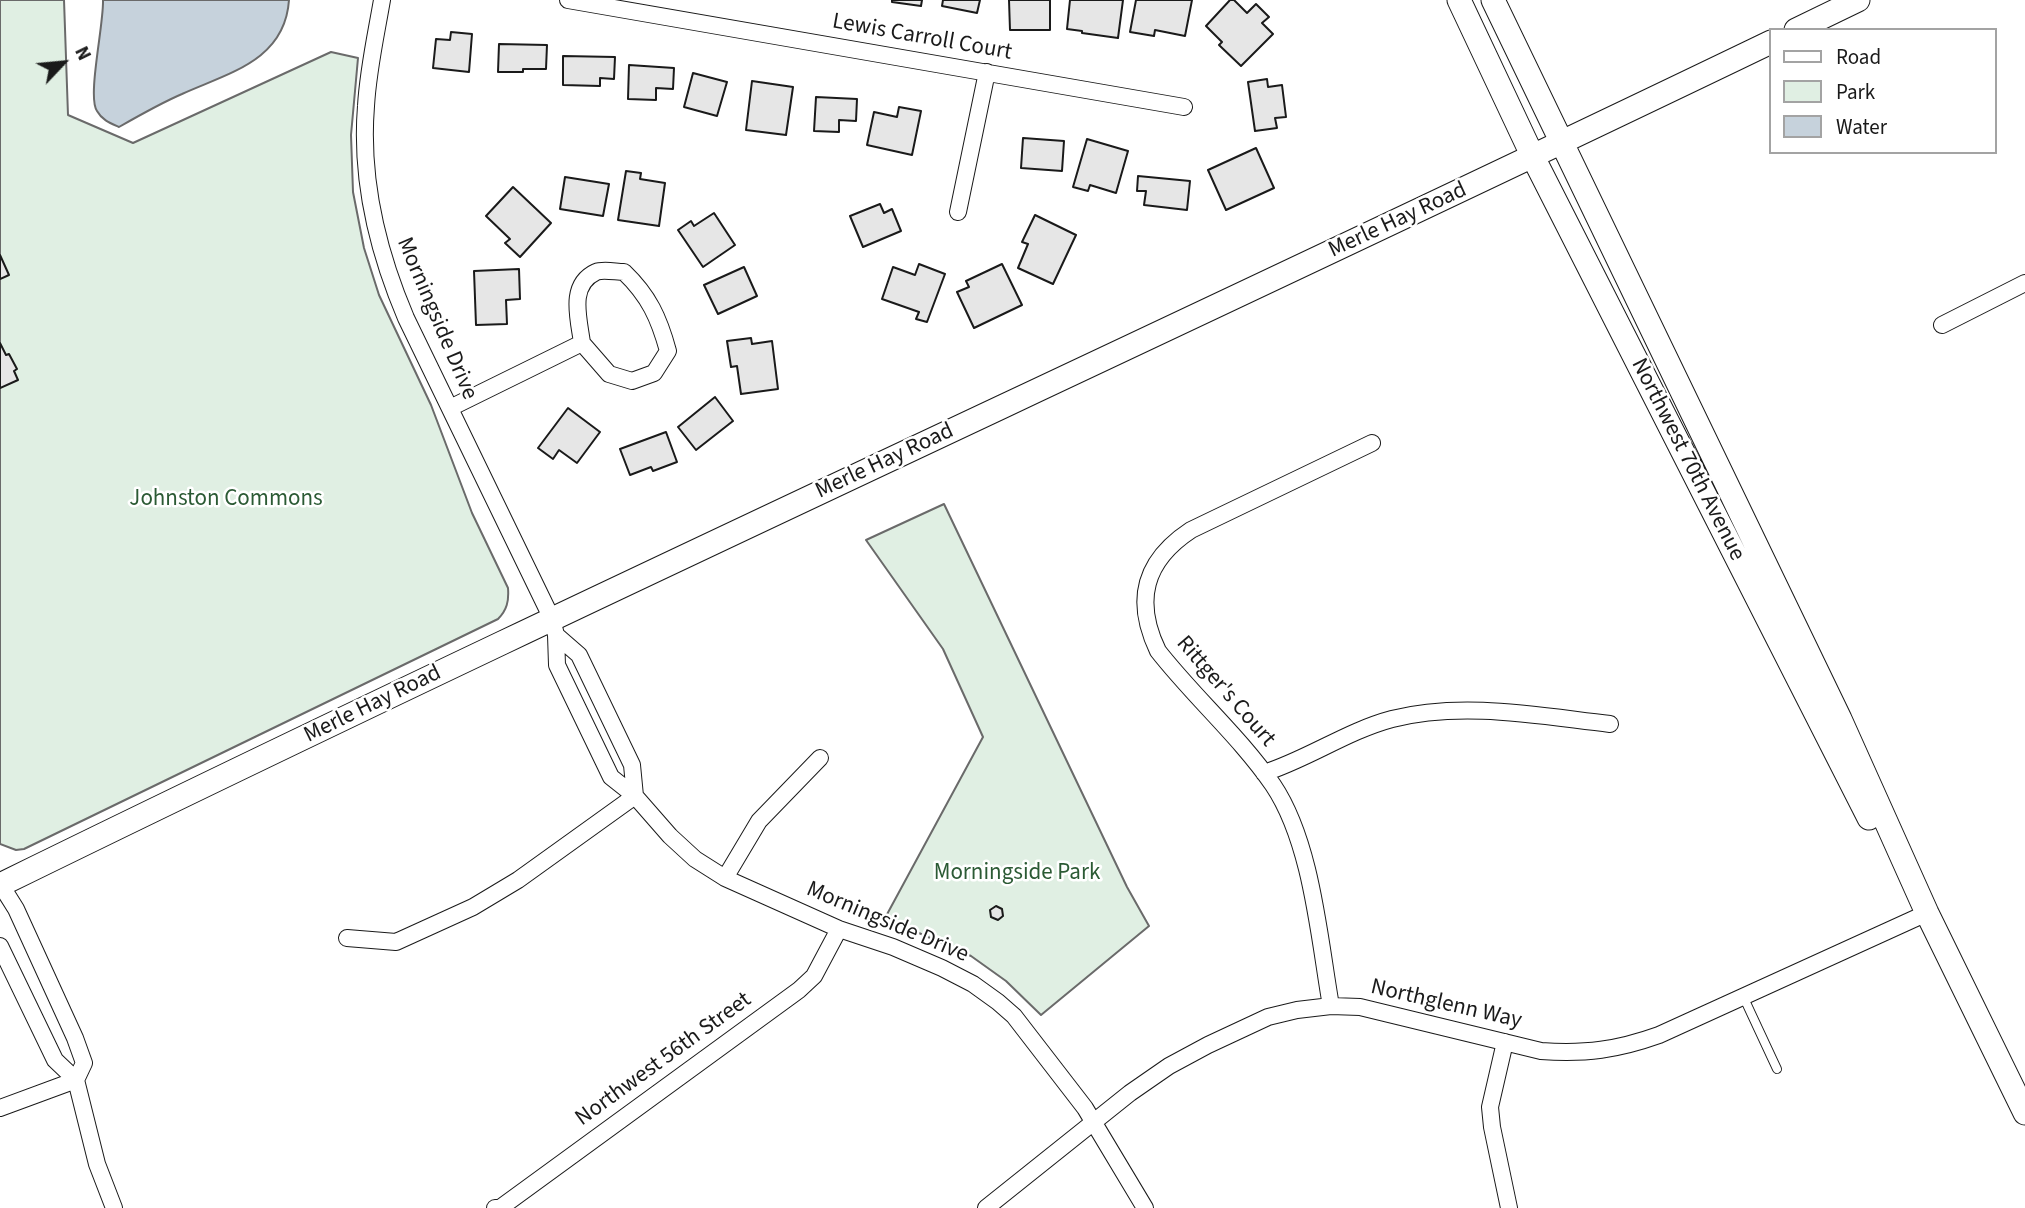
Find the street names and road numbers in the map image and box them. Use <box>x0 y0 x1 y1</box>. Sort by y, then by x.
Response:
street label: Lewis Carroll Court <box>830 9 1014 67</box>
street label: Merle Hay Road <box>1325 177 1471 265</box>
street label: Morningside Drive <box>389 234 483 404</box>
street label: Northwest 70th Avenue <box>1624 354 1750 566</box>
street label: Merle Hay Road <box>812 418 958 506</box>
street label: Rittger's Court <box>1169 631 1281 753</box>
street label: Merle Hay Road <box>300 660 446 750</box>
street label: Morningside Drive <box>802 876 972 970</box>
street label: Northglenn Way <box>1368 974 1524 1036</box>
street label: Northwest 56th Street <box>571 987 757 1133</box>

